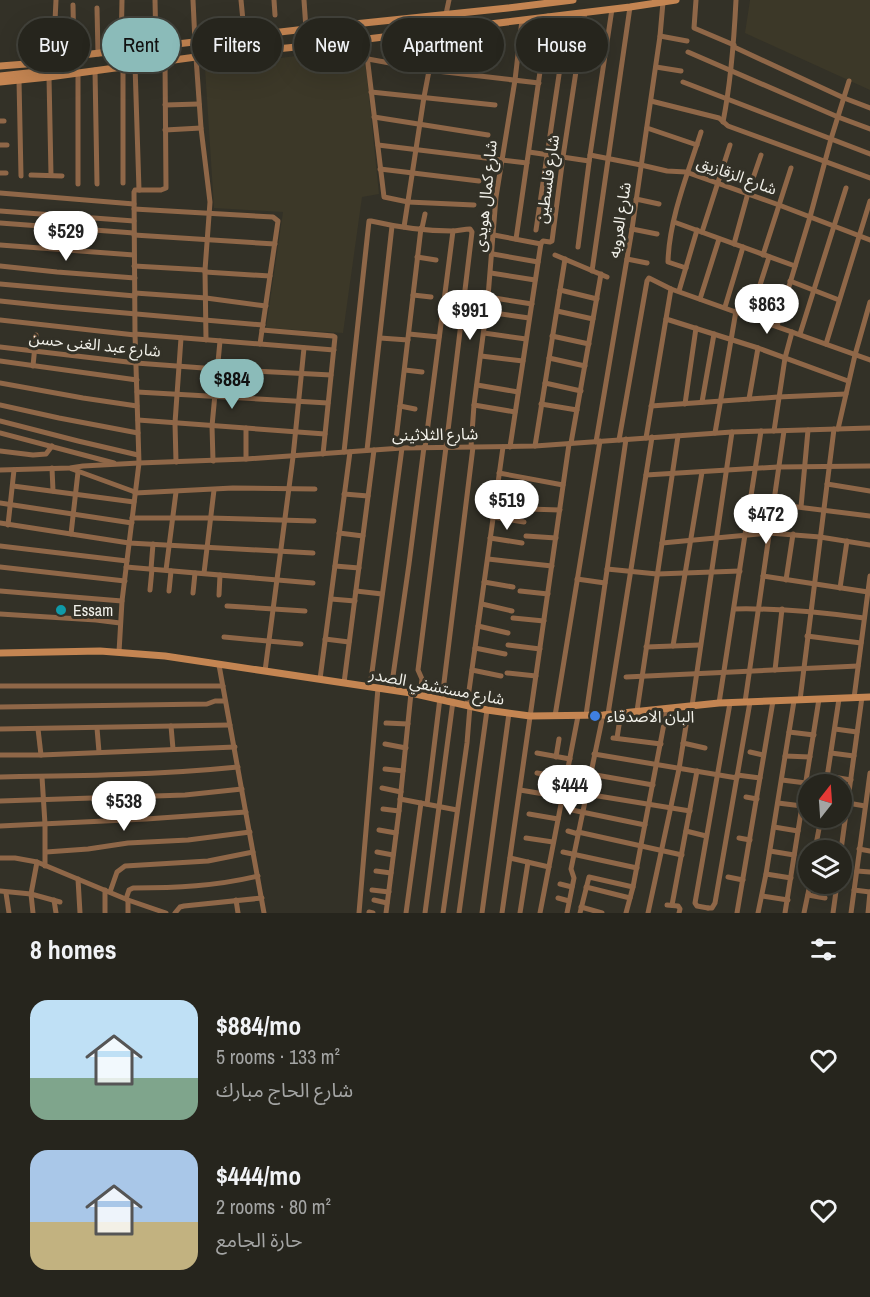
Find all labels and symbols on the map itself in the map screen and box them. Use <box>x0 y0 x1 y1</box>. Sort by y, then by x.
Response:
street label: شارع فلسطين <box>530 133 566 225</box>
street label: شارع كمال هويدى <box>468 139 504 253</box>
street label: شارع الزقازيق <box>693 150 780 202</box>
street label: شارع العروبه <box>602 180 638 260</box>
pin: $529 <box>30 211 102 262</box>
pin: $863 <box>731 284 803 335</box>
pin: $991 <box>434 290 506 341</box>
street label: شارع عبد الغنى حسن <box>28 326 162 364</box>
pin: $884 <box>196 359 268 410</box>
street label: شارع الثلاثينى <box>392 422 478 448</box>
pin: $519 <box>471 480 543 531</box>
pin: $472 <box>730 494 802 545</box>
place label: Essam <box>73 599 113 621</box>
marker: Essam <box>54 603 68 617</box>
street label: شارع مستشفي الصدر <box>366 662 506 712</box>
place label: البان الاصدقاء <box>607 705 694 727</box>
marker: البان الاصدقاء <box>588 709 602 723</box>
pin: $444 <box>534 765 606 816</box>
north arrow <box>798 774 852 828</box>
pin: $538 <box>88 781 160 832</box>

